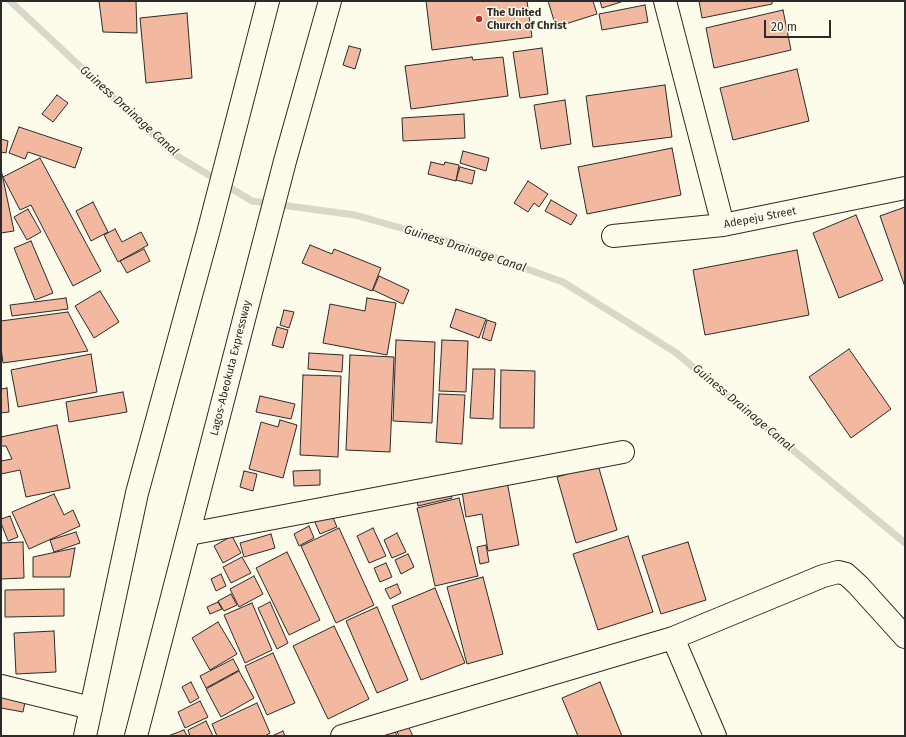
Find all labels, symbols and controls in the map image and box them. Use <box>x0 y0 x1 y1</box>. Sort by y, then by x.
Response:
place label: The United Church of Christ <box>487 6 567 32</box>
scale bar <box>766 12 833 38</box>
marker: The United Church of Christ <box>474 14 484 24</box>
text: 20 m <box>771 20 797 34</box>
water label: Guiness Drainage Canal <box>77 63 181 159</box>
street label: Adepeju Street <box>723 204 797 232</box>
water label: Guiness Drainage Canal <box>402 222 528 276</box>
street label: Lagos-Abeokuta Expressway <box>208 299 254 437</box>
water label: Guiness Drainage Canal <box>690 361 796 455</box>

